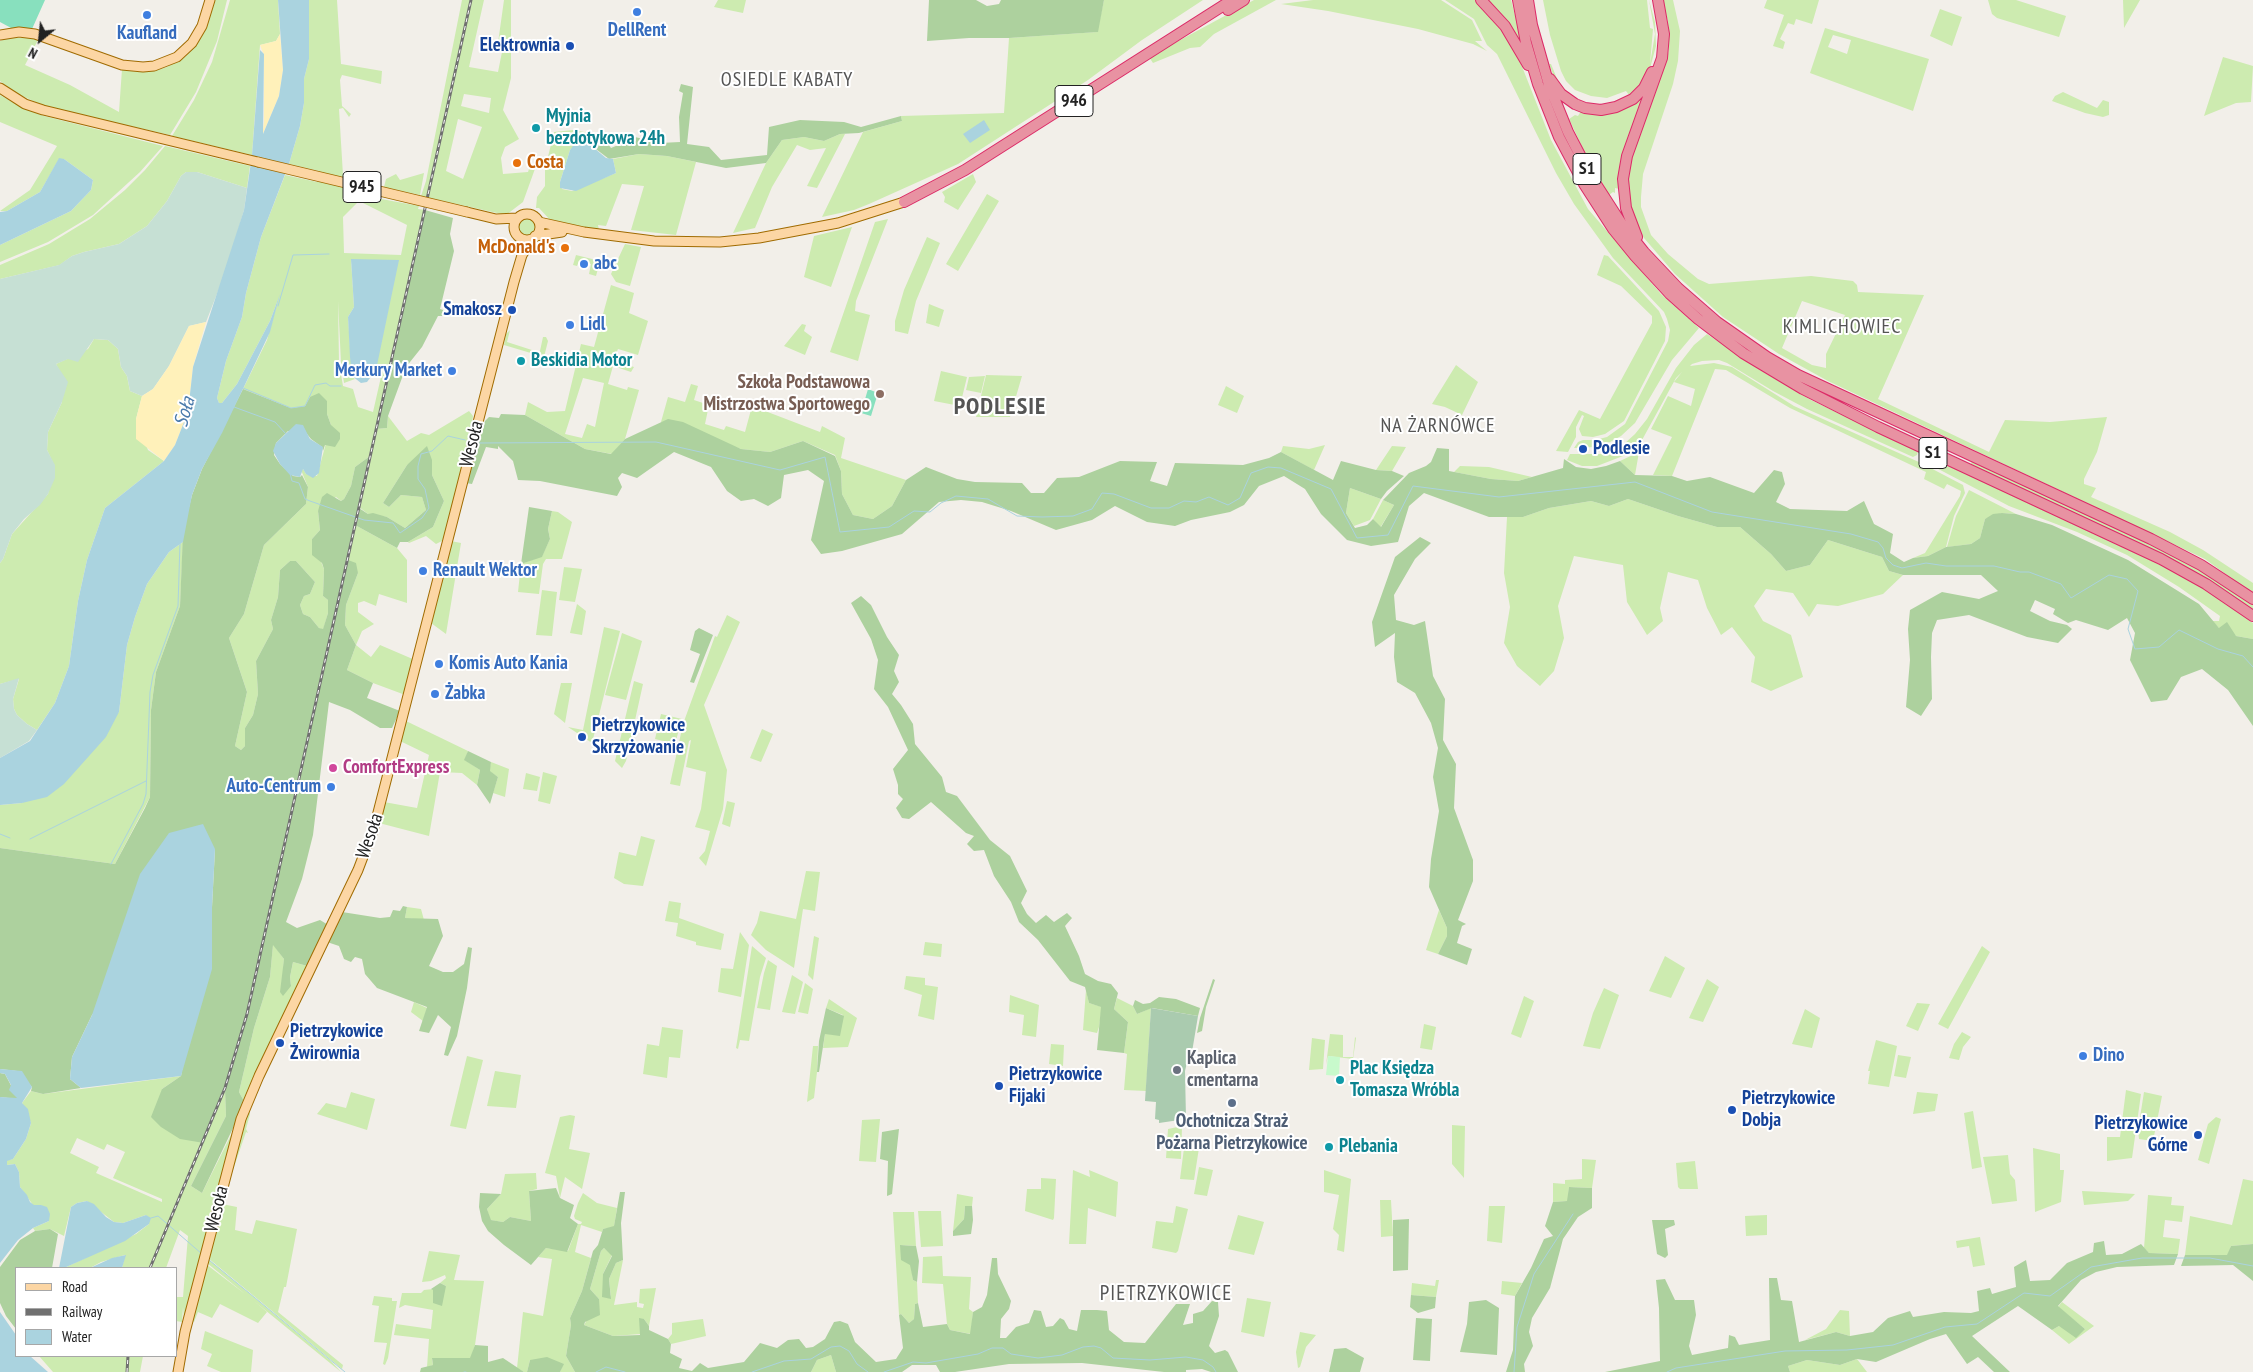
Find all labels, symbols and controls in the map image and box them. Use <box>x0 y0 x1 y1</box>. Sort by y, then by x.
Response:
marker: DellRent <box>631 6 643 18</box>
marker: Kaufland <box>141 9 153 21</box>
north arrow <box>15 15 65 65</box>
place label: DellRent <box>608 20 666 42</box>
place label: Kaufland <box>117 23 177 45</box>
place label: Elektrownia <box>480 35 560 57</box>
marker: Elektrownia <box>564 40 576 52</box>
text: N <box>25 44 41 63</box>
district label: OSIEDLE KABATY <box>719 68 855 92</box>
road number: 946 <box>1055 85 1093 116</box>
place label: Myjnia bezdotykowa 24h <box>546 106 665 150</box>
marker: Myjnia bezdotykowa 24h <box>530 122 542 134</box>
place label: Costa <box>527 152 564 174</box>
road number: S1 <box>1573 153 1601 184</box>
marker: Costa <box>511 157 523 169</box>
road number: 945 <box>343 172 381 202</box>
place label: McDonald's <box>478 237 555 259</box>
marker: McDonald's <box>559 242 571 254</box>
place label: abc <box>594 253 617 275</box>
marker: abc <box>578 258 590 270</box>
place label: Smakosz <box>443 299 502 321</box>
marker: Smakosz <box>506 304 518 316</box>
place label: Lidl <box>580 314 605 336</box>
district label: KIMLICHOWIEC <box>1781 315 1903 339</box>
marker: Lidl <box>564 319 576 331</box>
place label: Beskidia Motor <box>531 350 632 372</box>
marker: Beskidia Motor <box>515 355 527 367</box>
place label: Merkury Market <box>335 360 442 382</box>
marker: Merkury Market <box>446 365 458 377</box>
place label: Szkoła Podstawowa Mistrzostwa Sportowego <box>703 372 870 416</box>
marker: Szkoła Podstawowa Mistrzostwa Sportowego <box>874 388 886 400</box>
district label: PODLESIE <box>953 393 1047 421</box>
water label: Soła <box>169 394 201 430</box>
district label: NA ŻARNÓWCE <box>1379 414 1497 438</box>
street label: Wesoła <box>455 419 489 469</box>
place label: Podlesie <box>1593 438 1650 460</box>
road number: S1 <box>1919 438 1947 468</box>
marker: Podlesie <box>1577 443 1589 455</box>
place label: Renault Wektor <box>433 560 537 582</box>
marker: Renault Wektor <box>417 565 429 577</box>
place label: Komis Auto Kania <box>449 653 568 675</box>
marker: Komis Auto Kania <box>433 658 445 670</box>
place label: Żabka <box>445 683 485 705</box>
marker: Żabka <box>429 688 441 700</box>
place label: Pietrzykowice Skrzyżowanie <box>592 715 685 759</box>
marker: Pietrzykowice Skrzyżowanie <box>576 731 588 743</box>
place label: ComfortExpress <box>343 757 449 779</box>
marker: ComfortExpress <box>327 762 339 774</box>
place label: Auto-Centrum <box>226 776 321 798</box>
marker: Auto-Centrum <box>325 781 337 793</box>
street label: Wesoła <box>352 810 388 862</box>
place label: Pietrzykowice Żwirownia <box>290 1021 383 1065</box>
marker: Pietrzykowice Żwirownia <box>274 1037 286 1049</box>
place label: Dino <box>2093 1045 2124 1067</box>
place label: Kaplica cmentarna <box>1187 1048 1258 1092</box>
marker: Dino <box>2077 1050 2089 1062</box>
place label: Plac Księdza Tomasza Wróbla <box>1350 1058 1459 1102</box>
place label: Pietrzykowice Fijaki <box>1009 1064 1102 1108</box>
marker: Kaplica cmentarna <box>1171 1064 1183 1076</box>
marker: Plac Księdza Tomasza Wróbla <box>1334 1074 1346 1086</box>
marker: Pietrzykowice Fijaki <box>993 1080 1005 1092</box>
place label: Pietrzykowice Dobja <box>1742 1088 1835 1132</box>
marker: Ochotnicza Straż Pożarna Pietrzykowice <box>1226 1097 1238 1109</box>
marker: Pietrzykowice Dobja <box>1726 1104 1738 1116</box>
place label: Ochotnicza Straż Pożarna Pietrzykowice <box>1156 1111 1308 1155</box>
place label: Pietrzykowice Górne <box>2095 1113 2188 1157</box>
marker: Pietrzykowice Górne <box>2192 1129 2204 1141</box>
place label: Plebania <box>1339 1136 1398 1158</box>
marker: Plebania <box>1323 1141 1335 1153</box>
street label: Wesoła <box>200 1184 234 1234</box>
legend <box>15 1267 178 1357</box>
text: Road <box>62 1277 88 1296</box>
district label: PIETRZYKOWICE <box>1098 1281 1234 1307</box>
text: Railway <box>62 1302 102 1321</box>
text: Water <box>62 1327 92 1346</box>

